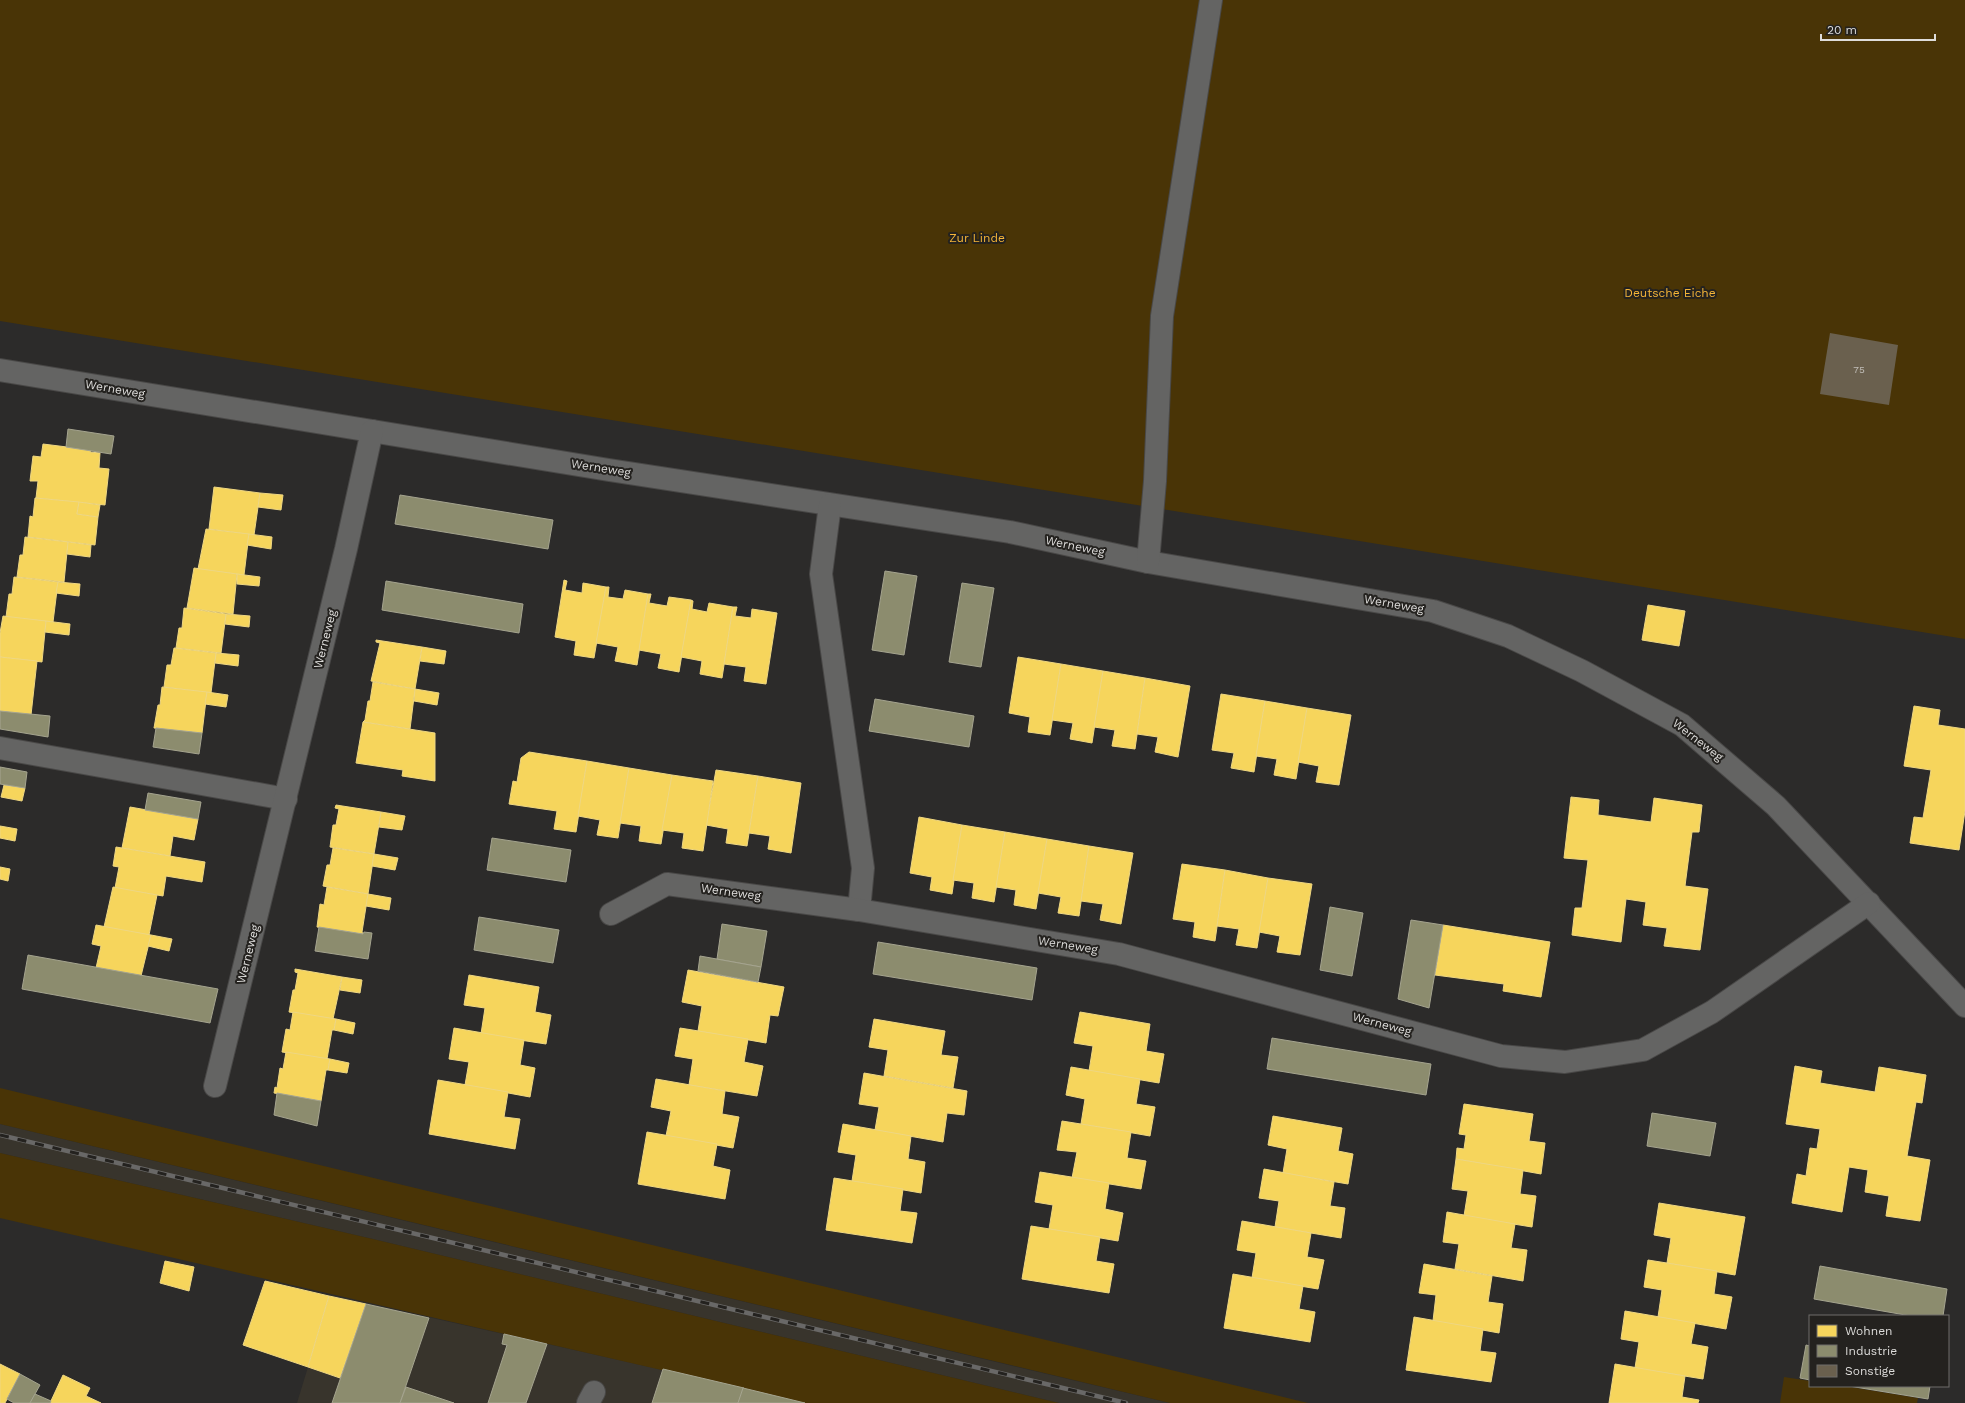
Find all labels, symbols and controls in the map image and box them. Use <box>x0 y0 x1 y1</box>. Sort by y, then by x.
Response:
scale bar <box>1821 16 1935 42</box>
text: 20 m <box>1827 23 1857 37</box>
park label: Zur Linde <box>949 231 1005 245</box>
park label: Deutsche Eiche <box>1624 286 1716 300</box>
house number: 75 <box>1853 364 1865 375</box>
street label: Werneweg <box>84 377 147 401</box>
street label: Werneweg <box>570 456 632 480</box>
street label: Werneweg <box>1044 533 1107 559</box>
street label: Werneweg <box>1363 592 1426 616</box>
street label: Werneweg <box>311 607 339 670</box>
street label: Werneweg <box>1670 716 1727 764</box>
street label: Werneweg <box>700 881 762 903</box>
street label: Werneweg <box>234 922 262 985</box>
street label: Werneweg <box>1037 933 1099 957</box>
street label: Werneweg <box>1351 1009 1414 1039</box>
legend <box>1809 1315 1949 1387</box>
text: Wohnen <box>1845 1324 1893 1338</box>
text: Industrie <box>1845 1344 1897 1358</box>
text: Sonstige <box>1845 1364 1895 1378</box>

